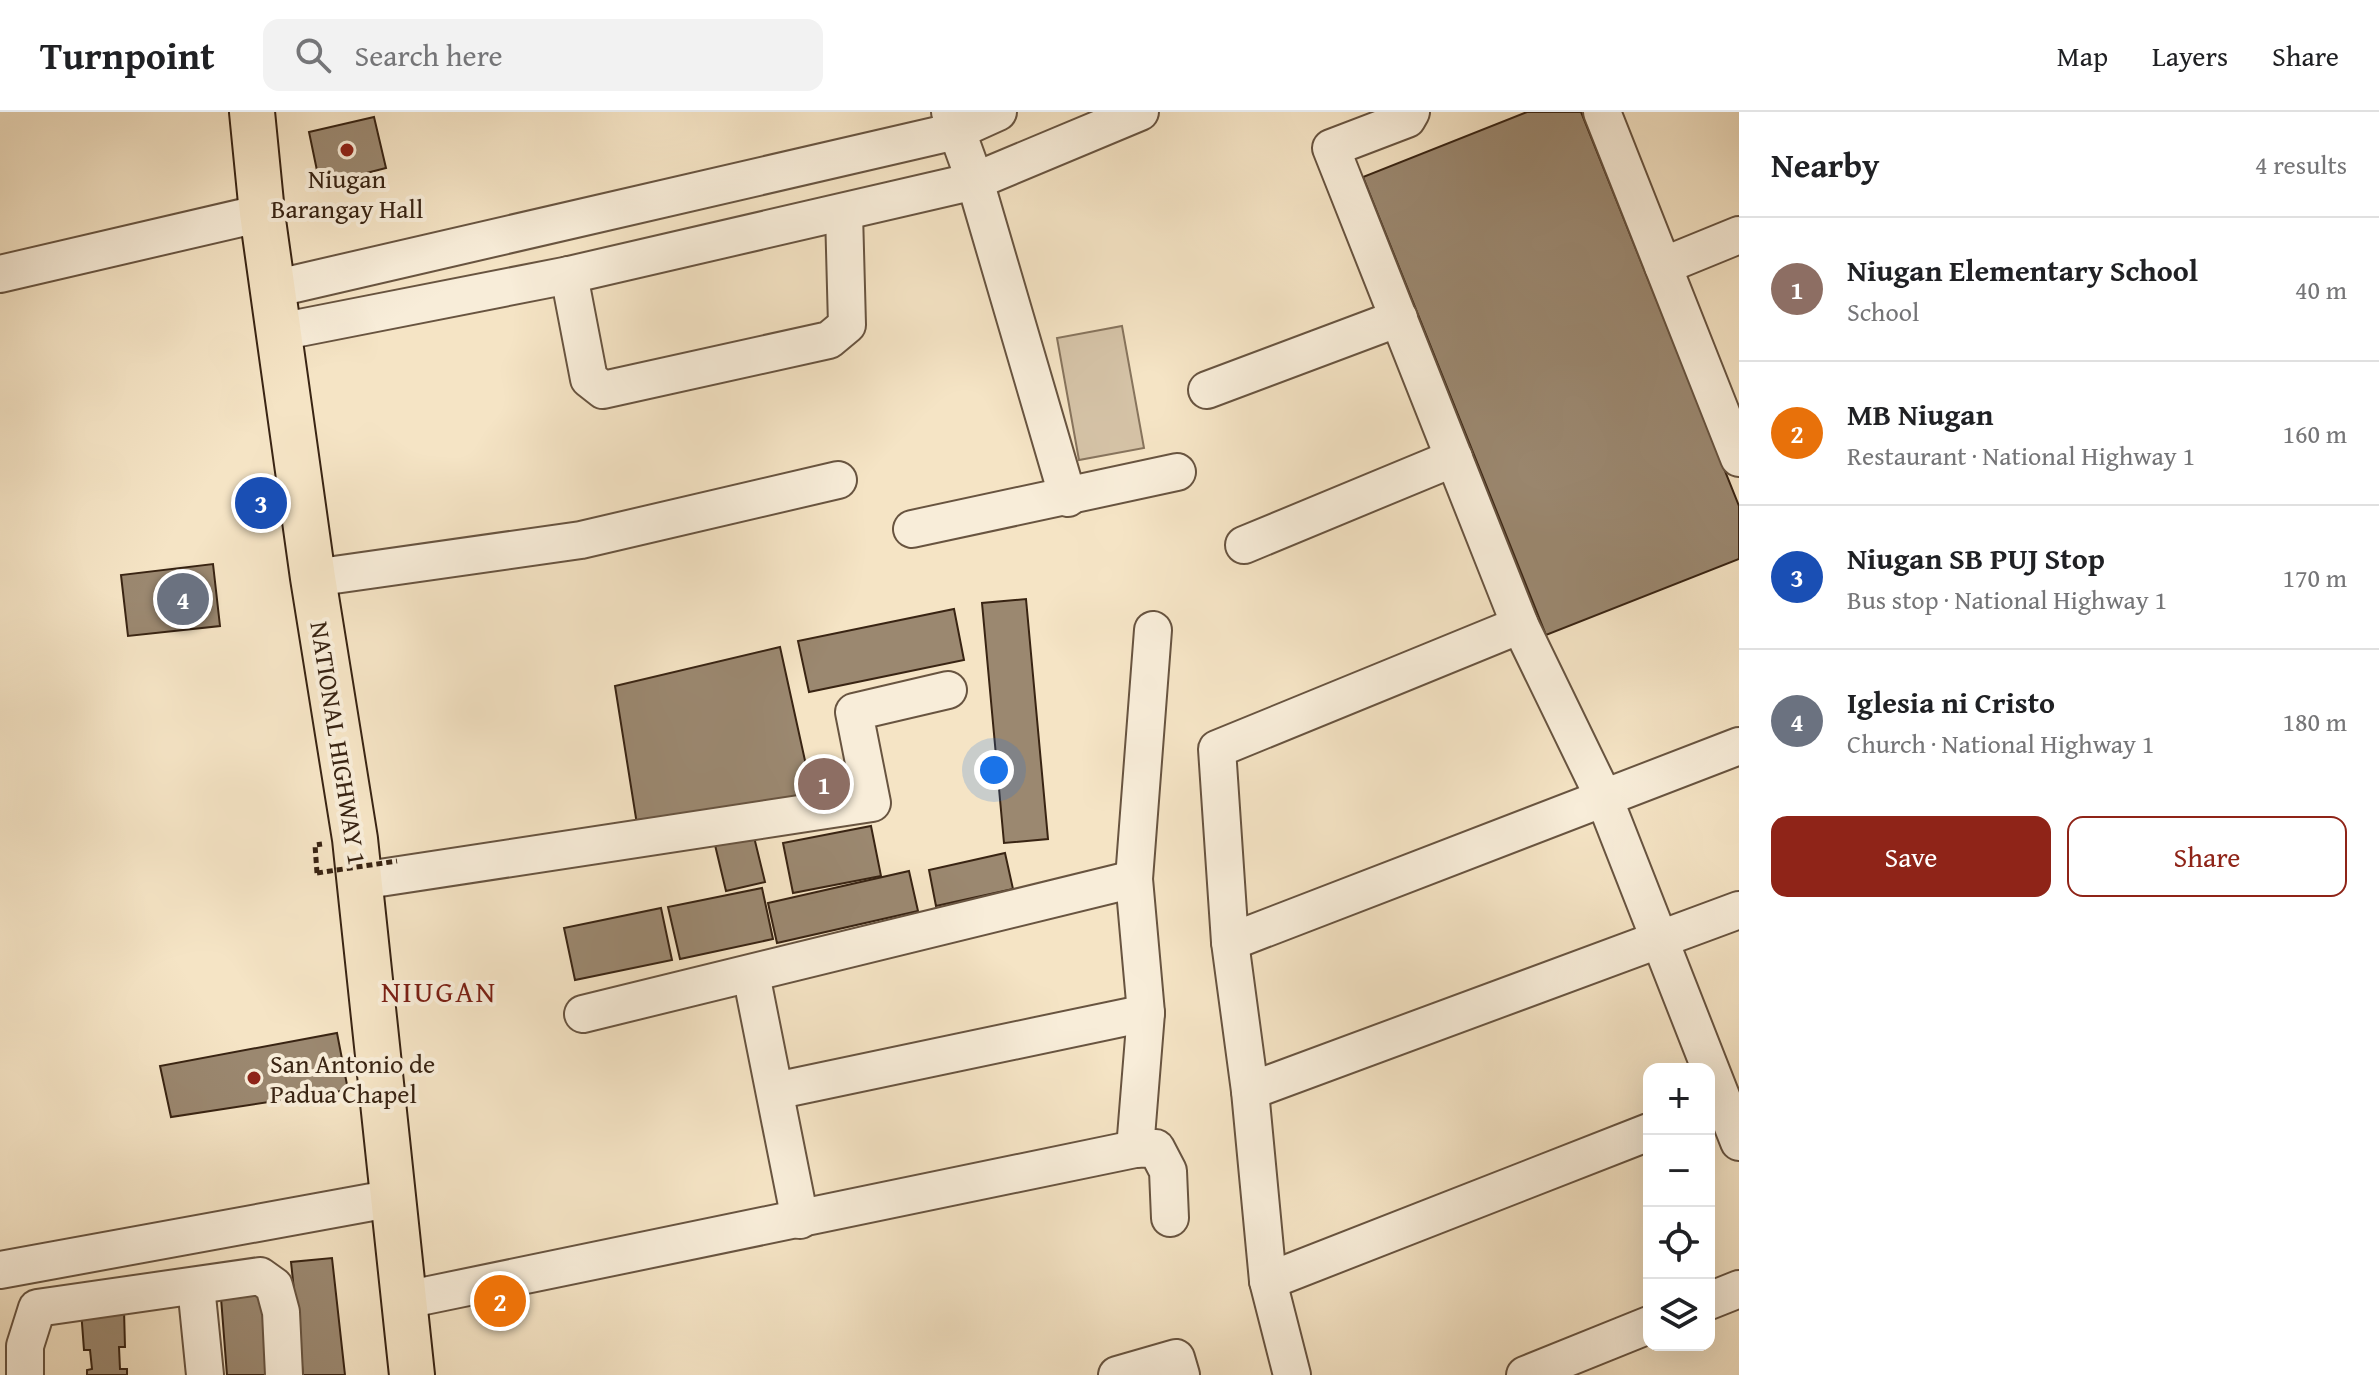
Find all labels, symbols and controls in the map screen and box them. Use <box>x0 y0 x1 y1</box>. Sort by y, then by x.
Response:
search box <box>263 19 823 91</box>
text: Turnpoint <box>40 27 215 83</box>
icon: search <box>291 33 335 77</box>
text: Search here <box>355 33 503 77</box>
text: Map <box>2057 35 2108 76</box>
text: Layers <box>2152 35 2228 76</box>
text: Share <box>2272 35 2339 76</box>
text: Nearby <box>1771 140 1880 189</box>
marker: Niugan Barangay Hall <box>338 141 356 159</box>
text: 4 results <box>2255 145 2347 184</box>
place label: Niugan Barangay Hall <box>271 159 423 228</box>
text: Niugan Elementary School <box>1847 248 2198 292</box>
text: 1 <box>1790 270 1804 309</box>
text: 40 m <box>2295 270 2347 309</box>
text: School <box>1847 292 1919 331</box>
text: MB Niugan <box>1847 392 1993 436</box>
text: 2 <box>1790 414 1804 453</box>
text: 160 m <box>2282 414 2347 453</box>
text: Restaurant · National Highway 1 <box>1847 436 2195 475</box>
pin: 3 <box>235 473 287 533</box>
text: Niugan SB PUJ Stop <box>1847 536 2105 580</box>
text: 3 <box>1790 558 1804 597</box>
text: 170 m <box>2282 558 2347 597</box>
pin: 4 <box>157 569 209 629</box>
text: Bus stop · National Highway 1 <box>1847 580 2167 619</box>
street label: NATIONAL HIGHWAY 1 <box>300 618 378 868</box>
text: Iglesia ni Cristo <box>1847 680 2055 724</box>
text: 4 <box>1790 702 1804 741</box>
text: 180 m <box>2282 702 2347 741</box>
text: Church · National Highway 1 <box>1847 724 2154 763</box>
your location <box>974 750 1014 790</box>
pin: 1 <box>798 754 850 814</box>
button: Save <box>1771 816 2051 897</box>
button: Share <box>2067 816 2347 897</box>
district label: NIUGAN <box>381 969 497 1013</box>
place label: San Antonio de Padua Chapel <box>270 1044 435 1113</box>
map controls <box>1643 1063 1715 1351</box>
button: + <box>1643 1063 1715 1135</box>
marker: San Antonio de Padua Chapel <box>245 1069 263 1087</box>
button: − <box>1643 1135 1715 1207</box>
button: locate <box>1643 1207 1715 1279</box>
pin: 2 <box>474 1271 526 1331</box>
button: layers <box>1643 1279 1715 1351</box>

